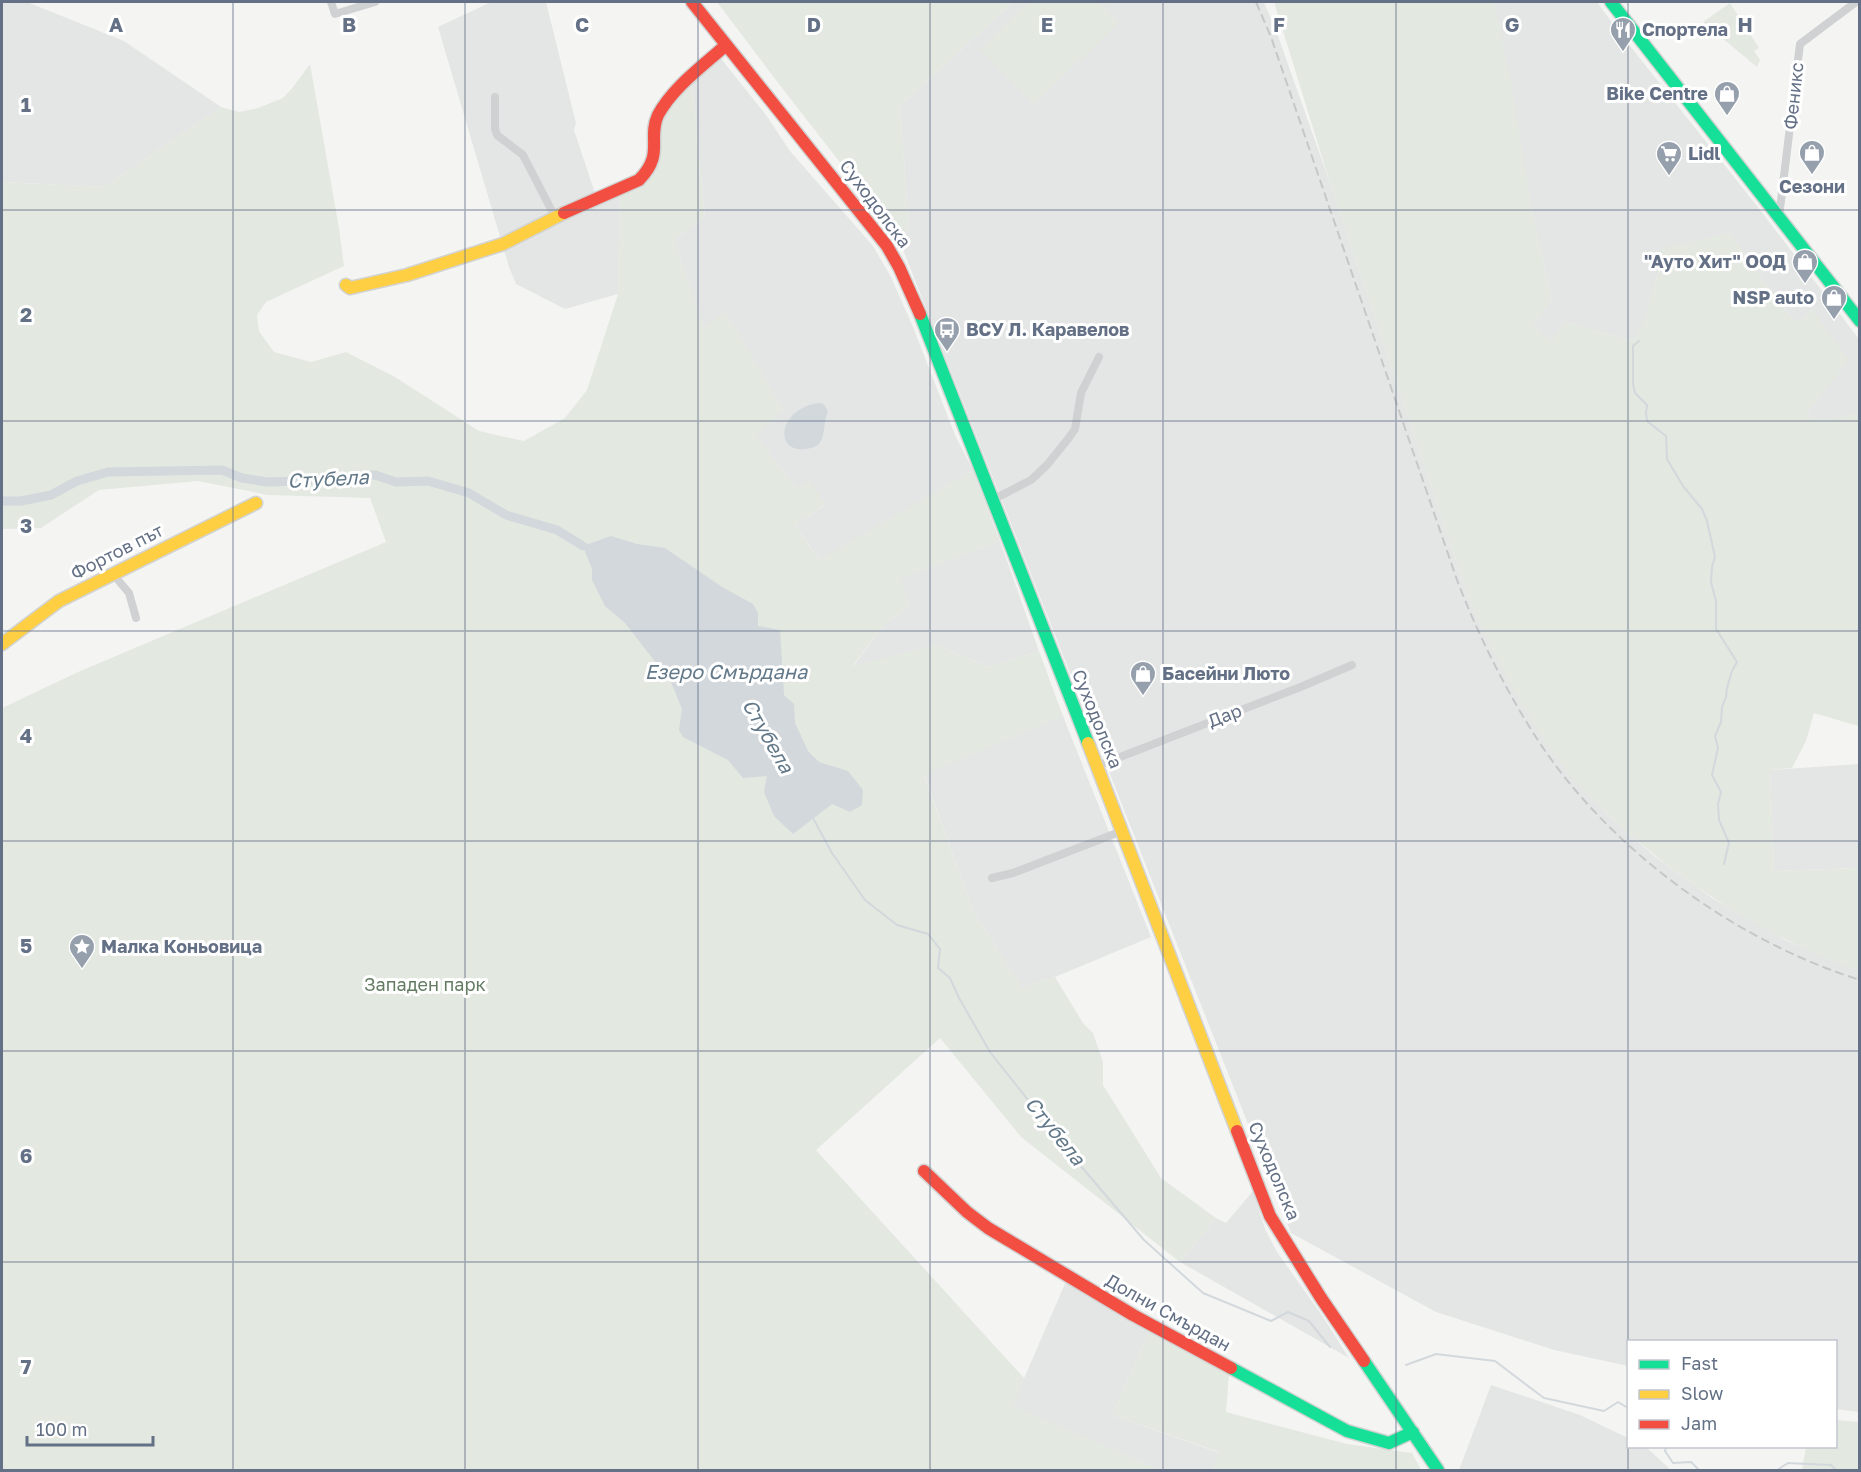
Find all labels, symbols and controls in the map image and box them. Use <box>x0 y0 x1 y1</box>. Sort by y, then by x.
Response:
text: A <box>109 12 123 36</box>
text: B <box>342 12 356 36</box>
text: C <box>575 12 589 36</box>
text: D <box>807 12 821 36</box>
text: E <box>1041 12 1053 36</box>
text: F <box>1273 12 1285 36</box>
text: G <box>1505 12 1519 36</box>
text: H <box>1737 12 1753 36</box>
restaurant icon: Спортела <box>1608 15 1638 53</box>
place label: Спортела <box>1642 18 1728 40</box>
street label: Феникс <box>1779 61 1808 131</box>
shop icon: Bike Centre <box>1712 79 1742 117</box>
place label: Bike Centre <box>1606 82 1708 104</box>
text: 1 <box>21 92 31 116</box>
shop icon: Сезони <box>1797 138 1827 176</box>
supermarket icon: Lidl <box>1654 139 1684 177</box>
place label: Lidl <box>1688 142 1720 164</box>
street label: Суходолска <box>835 155 916 252</box>
place label: Сезони <box>1779 175 1845 197</box>
shop icon: "Ауто Хит" ООД <box>1790 247 1820 285</box>
place label: "Ауто Хит" ООД <box>1644 250 1786 272</box>
shop icon: NSP auto <box>1819 283 1849 321</box>
place label: NSP auto <box>1733 286 1814 308</box>
text: 2 <box>20 302 32 326</box>
bus stop icon: ВСУ Л. Каравелов <box>932 315 962 353</box>
place label: ВСУ Л. Каравелов <box>966 318 1130 340</box>
water label: Стубела <box>287 464 370 493</box>
text: 3 <box>20 513 32 537</box>
street label: Фортов път <box>67 518 167 584</box>
water label: Езеро Смърдана <box>645 659 808 683</box>
shop icon: Басейни Люто <box>1128 659 1158 697</box>
place label: Басейни Люто <box>1162 662 1290 684</box>
street label: Суходолска <box>1068 666 1128 771</box>
water label: Стубела <box>737 694 800 778</box>
street label: Дар <box>1205 699 1245 731</box>
text: 4 <box>20 723 32 747</box>
place icon: Малка Коньовица <box>67 932 97 970</box>
text: 5 <box>20 933 32 957</box>
place label: Малка Коньовица <box>101 935 262 957</box>
park label: Западен парк <box>364 973 486 995</box>
water label: Стубела <box>1020 1091 1091 1171</box>
street label: Суходолска <box>1244 1118 1306 1223</box>
text: 6 <box>20 1143 32 1167</box>
street label: Долни Смърдан <box>1102 1269 1235 1356</box>
legend <box>1627 1340 1837 1448</box>
text: Fast <box>1681 1352 1718 1374</box>
text: 7 <box>21 1354 32 1378</box>
text: Slow <box>1681 1382 1724 1404</box>
scale bar <box>27 1409 153 1447</box>
text: Jam <box>1681 1412 1717 1434</box>
text: 100 m <box>36 1418 87 1440</box>

